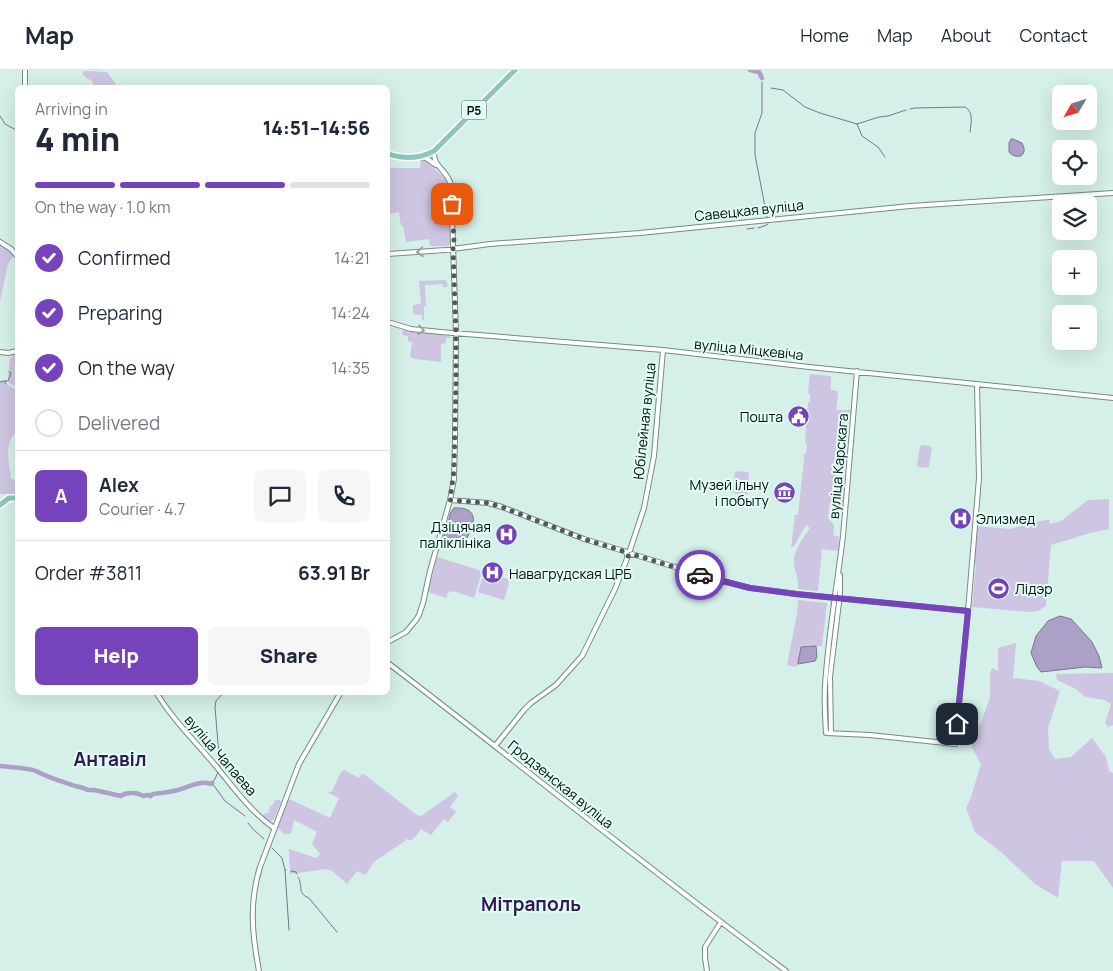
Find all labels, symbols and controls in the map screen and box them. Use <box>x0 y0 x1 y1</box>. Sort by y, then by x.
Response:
text: Map <box>25 18 74 51</box>
text: Home <box>800 23 849 47</box>
text: Map <box>877 23 913 47</box>
text: About <box>941 23 991 47</box>
text: Contact <box>1019 23 1088 47</box>
north arrow <box>1052 85 1098 130</box>
map controls <box>1052 85 1097 350</box>
text: Arriving in <box>35 98 108 120</box>
road number: Р5 <box>462 100 486 120</box>
text: 14:51–14:56 <box>263 115 370 141</box>
text: 4 min <box>35 117 120 161</box>
button: locate <box>1052 140 1097 185</box>
pin <box>431 183 473 225</box>
icon: bag <box>438 190 466 218</box>
street label: Савецкая вуліца <box>693 195 805 225</box>
button: layers <box>1052 195 1097 240</box>
text: On the way · 1.0 km <box>35 196 171 218</box>
icon: check <box>35 244 63 272</box>
text: Confirmed <box>78 245 171 271</box>
one-way arrow <box>416 246 424 257</box>
text: 14:21 <box>334 247 370 269</box>
button: + <box>1052 250 1097 295</box>
icon: check <box>35 299 63 327</box>
text: Preparing <box>78 300 163 326</box>
text: 14:24 <box>331 302 370 324</box>
button: − <box>1052 305 1097 350</box>
one-way arrow <box>418 324 426 335</box>
street label: вуліца Міцкевіча <box>693 334 805 364</box>
icon: check <box>35 354 63 382</box>
text: On the way <box>78 355 175 381</box>
text: 14:35 <box>331 357 370 379</box>
street label: Юбілейная вуліца <box>628 362 660 480</box>
public building icon: Пошта <box>787 404 811 428</box>
place label: Пошта <box>740 407 783 426</box>
text: Delivered <box>78 410 160 436</box>
street label: вуліца Карскага <box>824 412 852 520</box>
button: chat <box>254 470 306 522</box>
button: phone <box>318 470 370 522</box>
text: Alex <box>99 472 139 498</box>
place label: Музей ільну і побыту <box>690 475 770 510</box>
museum icon: Музей ільну і побыту <box>773 480 797 504</box>
text: A <box>55 483 67 509</box>
text: Courier · 4.7 <box>99 498 185 520</box>
hospital icon: Элизмед <box>948 506 972 530</box>
place label: Элизмед <box>976 509 1035 528</box>
place label: Дзіцячая паліклініка <box>420 517 491 552</box>
hospital icon: Дзіцячая паліклініка <box>495 522 519 546</box>
courier <box>675 550 725 600</box>
text: Order #3811 <box>35 560 142 586</box>
text: 63.91 Br <box>298 560 370 586</box>
hospital icon: Навагрудская ЦРБ <box>481 561 505 585</box>
icon: car <box>686 561 714 589</box>
place label: Навагрудская ЦРБ <box>509 564 632 583</box>
sports icon: Лідэр <box>987 576 1011 600</box>
place label: Лідэр <box>1015 579 1053 598</box>
button: Help <box>35 627 198 685</box>
button: Share <box>208 627 370 685</box>
pin <box>936 703 978 745</box>
icon: home <box>943 710 971 738</box>
street label: вуліца Чапаева <box>181 711 261 799</box>
street label: Гродзенская вуліца <box>504 736 618 832</box>
district label: Антавіл <box>74 746 146 772</box>
district label: Мітраполь <box>481 891 581 917</box>

